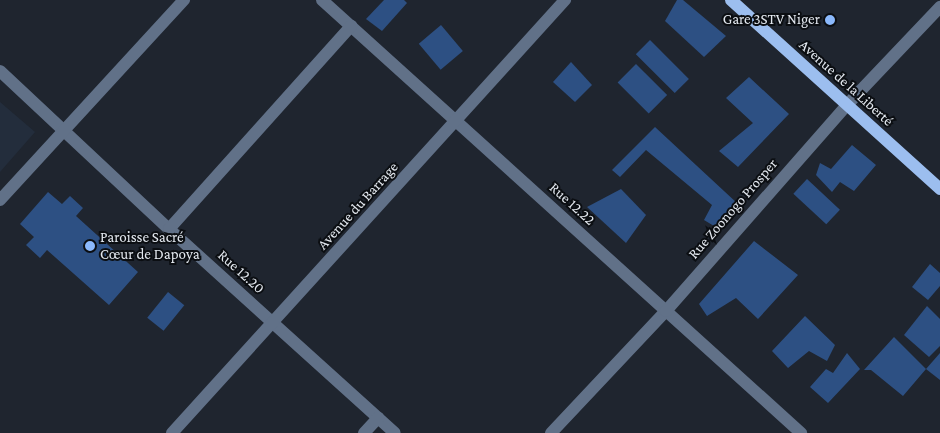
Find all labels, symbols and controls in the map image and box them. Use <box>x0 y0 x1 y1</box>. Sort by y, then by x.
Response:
place label: Gare 3STV Niger <box>723 11 820 29</box>
marker: Gare 3STV Niger <box>824 14 836 26</box>
street label: Avenue de la Liberté <box>795 36 897 130</box>
street label: Rue Zoonogo Prosper <box>685 155 781 263</box>
street label: Avenue du Barrage <box>314 158 402 254</box>
street label: Rue 12.22 <box>545 179 599 229</box>
place label: Paroisse Sacré Cœur de Dapoya <box>100 228 200 263</box>
marker: Paroisse Sacré Cœur de Dapoya <box>84 240 96 252</box>
street label: Rue 12.20 <box>214 246 268 298</box>

